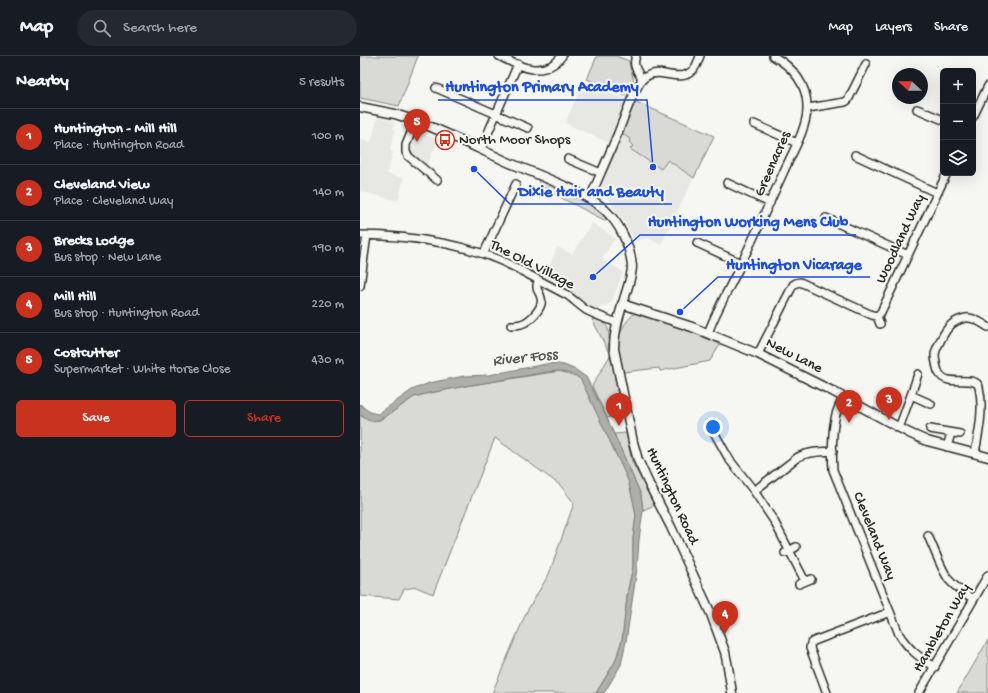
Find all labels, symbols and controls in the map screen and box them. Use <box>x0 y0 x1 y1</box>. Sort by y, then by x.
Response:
search box <box>77 10 357 46</box>
text: Map <box>20 16 53 39</box>
icon: search <box>91 17 113 39</box>
text: Search here <box>123 19 197 37</box>
text: Map <box>829 19 853 36</box>
text: Layers <box>875 19 912 36</box>
text: Share <box>934 19 968 36</box>
north arrow <box>892 68 928 104</box>
map controls <box>940 68 976 176</box>
button: + <box>940 68 976 104</box>
text: Nearby <box>16 72 69 92</box>
callout: Huntington Primary Academy <box>438 72 647 100</box>
text: 5 results <box>299 75 344 90</box>
text: Huntington Primary Academy <box>445 79 639 98</box>
button: − <box>940 104 976 140</box>
pin: 5 <box>404 109 430 142</box>
text: Huntington - Mill Hill <box>54 120 177 138</box>
street label: Greenacres <box>751 128 796 199</box>
text: 1 <box>26 129 32 144</box>
text: 100 m <box>312 129 344 144</box>
bus stop icon: North Moor Shops <box>434 129 456 151</box>
place label: North Moor Shops <box>459 131 571 149</box>
text: Place · Huntington Road <box>54 138 184 153</box>
button: layers <box>940 140 976 176</box>
text: Cleveland View <box>54 176 150 194</box>
callout: Dixie Hair and Beauty <box>510 176 672 204</box>
text: Dixie Hair and Beauty <box>516 184 664 203</box>
text: 2 <box>26 185 32 200</box>
text: 140 m <box>313 185 344 200</box>
street label: Woodland Way <box>872 191 930 287</box>
text: Place · Cleveland Way <box>54 194 173 209</box>
callout: Huntington Working Mens Club <box>640 207 856 235</box>
text: Huntington Working Mens Club <box>648 214 849 233</box>
text: Brecks Lodge <box>54 232 134 250</box>
street label: The Old Village <box>486 236 578 294</box>
text: 3 <box>26 241 32 256</box>
text: 190 m <box>313 241 344 256</box>
callout: Huntington Vicarage <box>718 249 870 277</box>
text: Bus stop · New Lane <box>54 250 161 265</box>
text: Huntington Vicarage <box>726 257 863 276</box>
text: Mill Hill <box>54 288 96 306</box>
text: 4 <box>26 297 32 312</box>
text: 220 m <box>312 297 344 312</box>
text: Bus stop · Huntington Road <box>54 306 199 321</box>
street label: New Lane <box>763 334 826 378</box>
text: Costcutter <box>54 344 119 362</box>
water label: River Foss <box>492 346 560 372</box>
text: 5 <box>26 353 32 368</box>
text: 430 m <box>311 353 344 368</box>
text: Supermarket · White Horse Close <box>54 362 230 377</box>
pin: 3 <box>876 387 902 420</box>
pin: 2 <box>836 390 862 423</box>
pin: 1 <box>606 393 632 426</box>
button: Save <box>16 400 176 437</box>
button: Share <box>184 400 344 437</box>
your location <box>703 417 723 437</box>
street label: Huntington Road <box>642 445 703 549</box>
street label: Cleveland Way <box>848 489 900 583</box>
street label: Hambleton Way <box>909 580 975 676</box>
pin: 4 <box>712 601 738 634</box>

